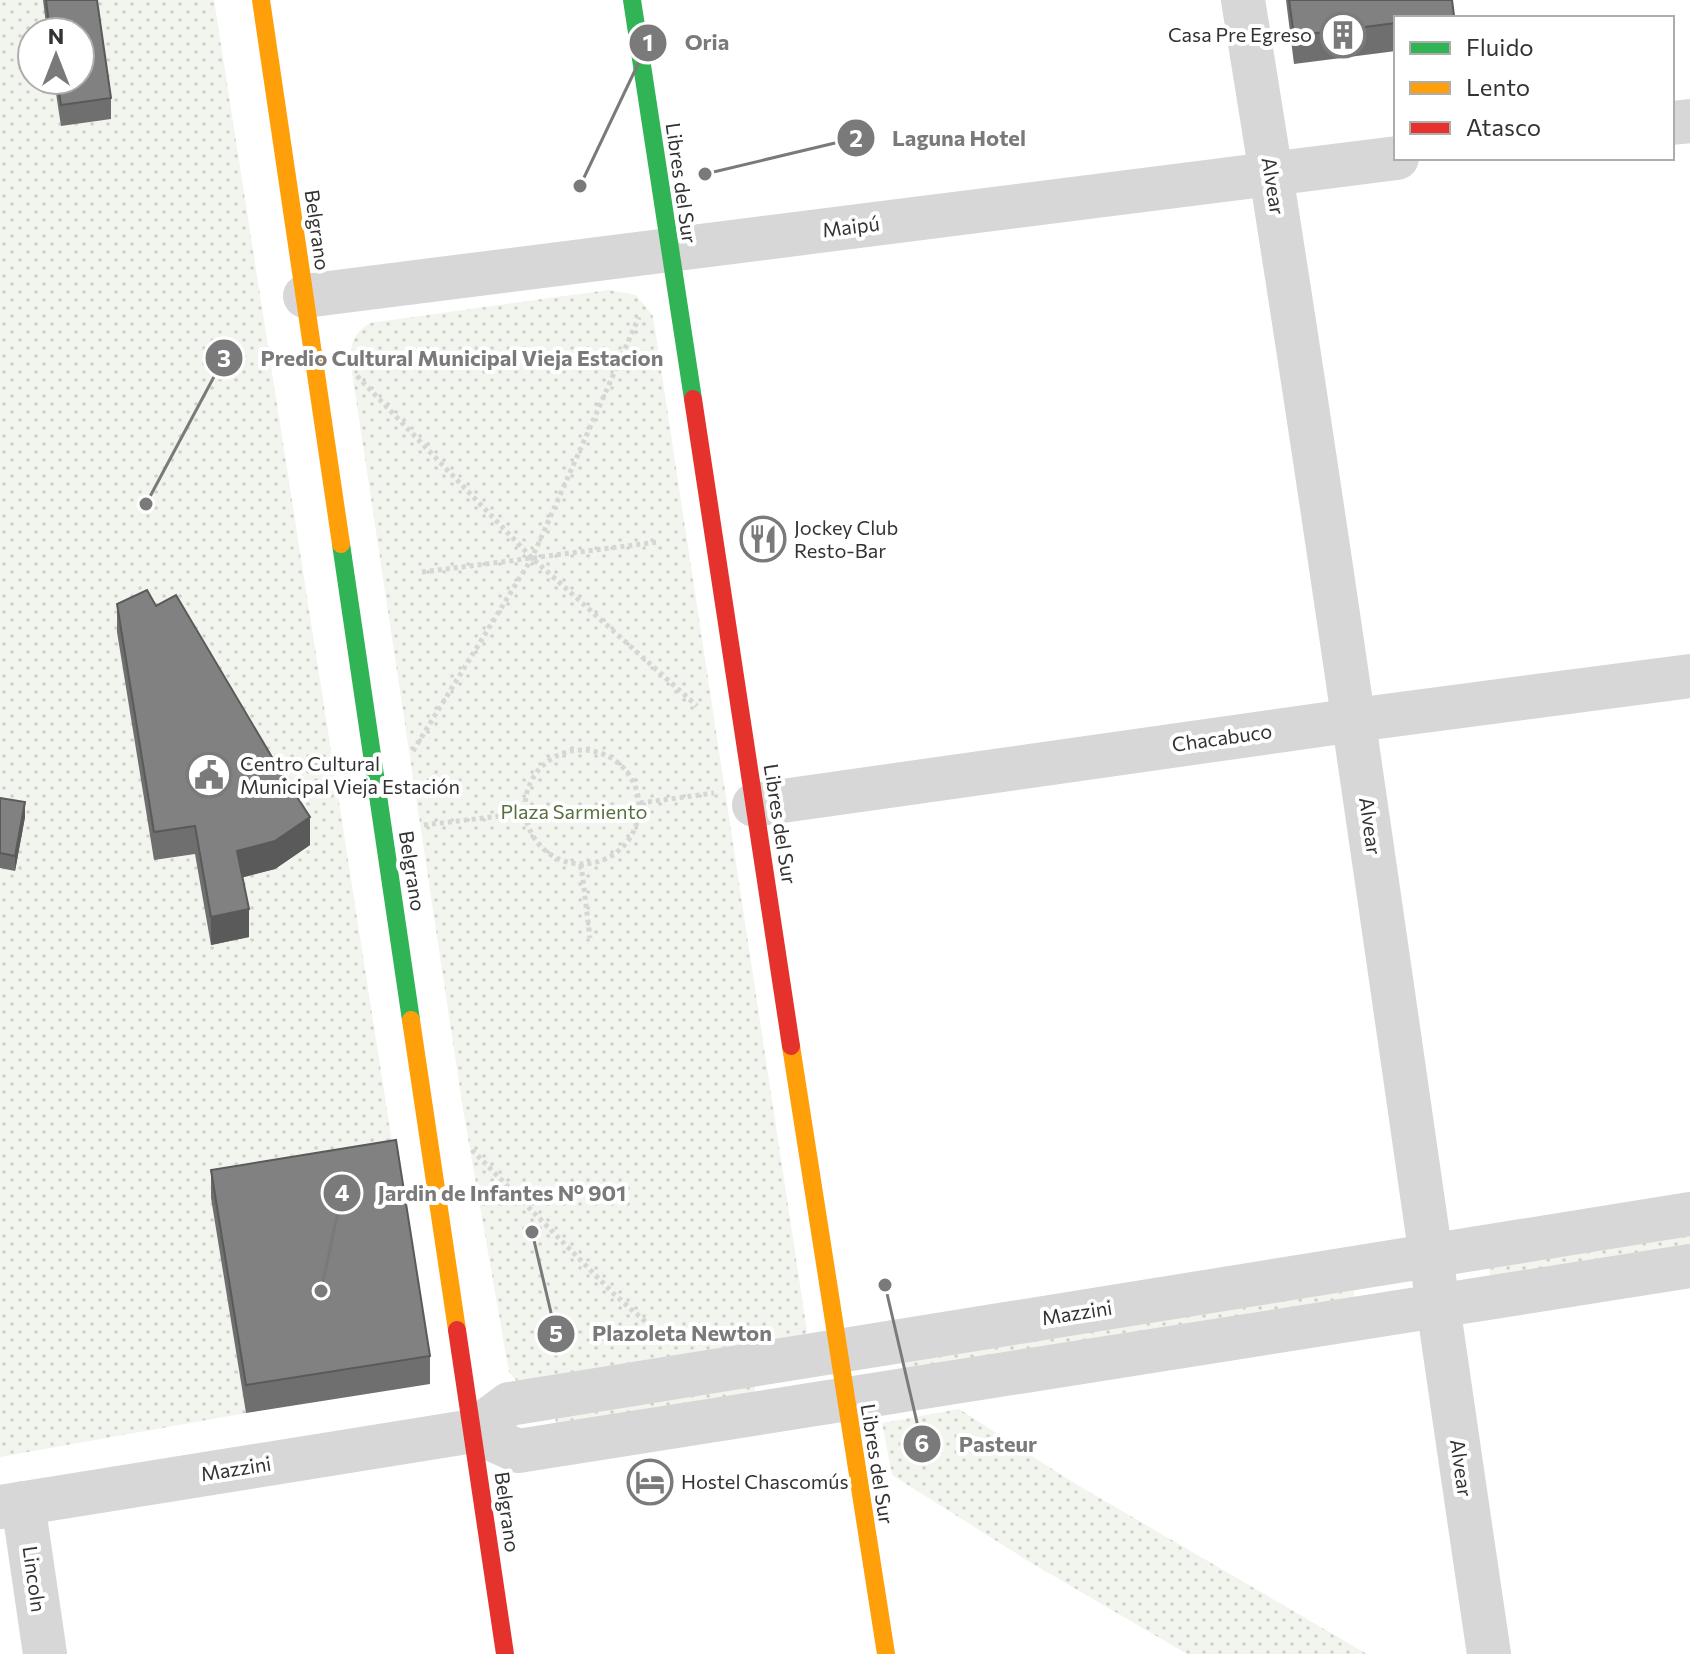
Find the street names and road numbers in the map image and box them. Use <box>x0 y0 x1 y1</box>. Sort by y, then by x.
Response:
street label: Libres del Sur <box>662 121 702 245</box>
street label: Alvear <box>1258 155 1290 216</box>
street label: Belgrano <box>300 188 336 272</box>
street label: Maipú <box>821 211 881 241</box>
street label: Chacabuco <box>1170 718 1273 756</box>
street label: Libres del Sur <box>760 762 802 886</box>
street label: Alvear <box>1355 796 1387 856</box>
street label: Belgrano <box>395 829 431 913</box>
street label: Mazzini <box>1040 1295 1114 1329</box>
street label: Libres del Sur <box>857 1402 899 1526</box>
street label: Alvear <box>1446 1438 1478 1498</box>
street label: Mazzini <box>199 1451 273 1485</box>
street label: Belgrano <box>490 1470 526 1554</box>
street label: Lincoln <box>18 1544 51 1613</box>

